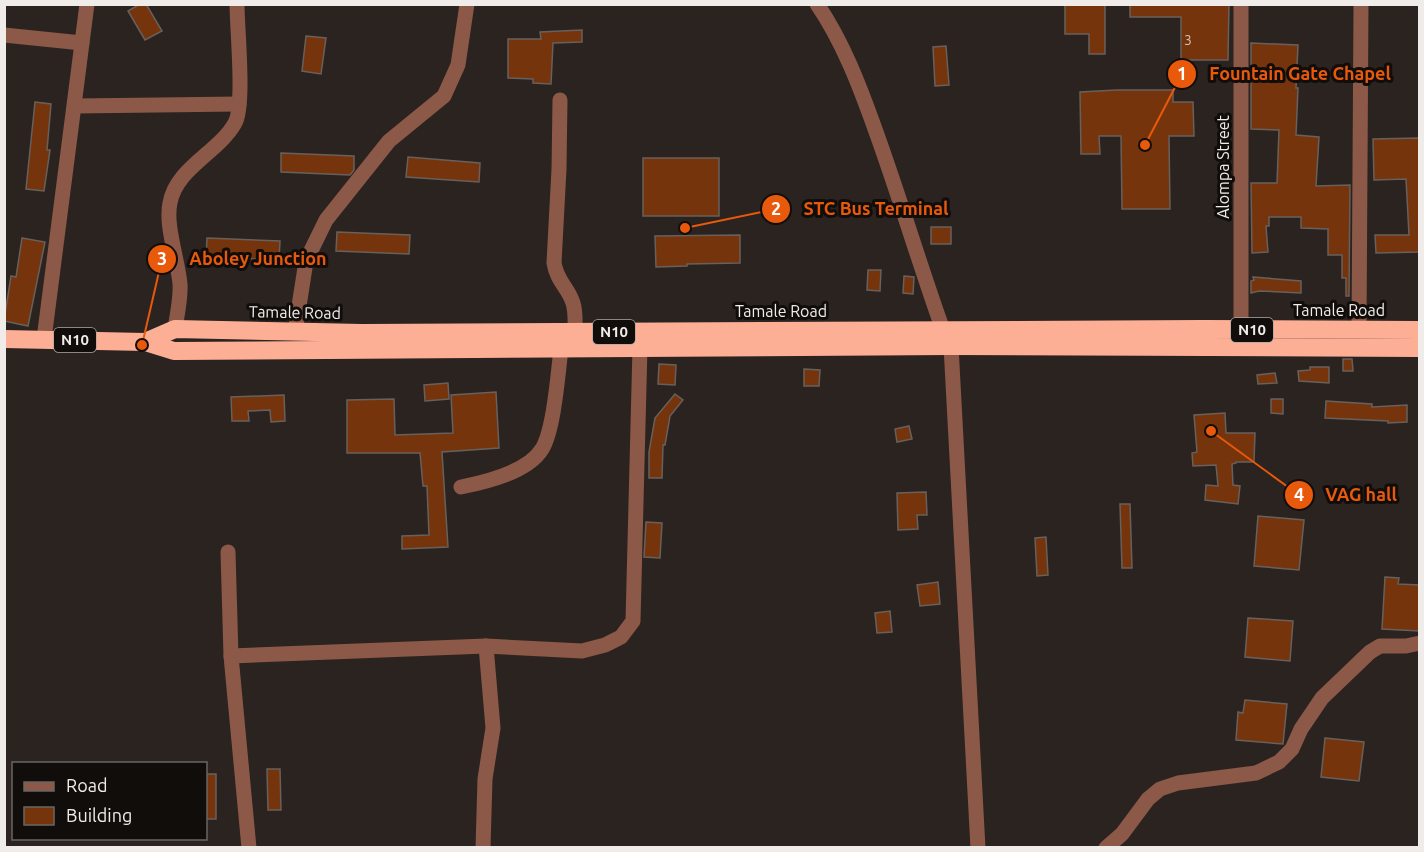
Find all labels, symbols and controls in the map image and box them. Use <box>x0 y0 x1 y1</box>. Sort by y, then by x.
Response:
house number: 3 <box>1184 32 1192 48</box>
callout: Fountain Gate Chapel <box>1167 56 1402 92</box>
text: 1 <box>1177 63 1187 83</box>
text: Fountain Gate Chapel <box>1209 63 1391 83</box>
street label: Alompa Street <box>1214 114 1232 219</box>
callout: STC Bus Terminal <box>761 191 960 227</box>
text: 2 <box>771 198 781 218</box>
text: STC Bus Terminal <box>804 198 949 218</box>
callout: Aboley Junction <box>147 241 339 277</box>
text: 3 <box>157 248 167 268</box>
text: Aboley Junction <box>189 248 327 268</box>
street label: Tamale Road <box>1293 301 1385 319</box>
street label: Tamale Road <box>249 302 341 322</box>
street label: Tamale Road <box>735 302 827 320</box>
road number: N10 <box>1231 318 1273 342</box>
road number: N10 <box>593 320 635 344</box>
road number: N10 <box>54 328 96 352</box>
callout: VAG hall <box>1284 477 1409 513</box>
text: 4 <box>1294 484 1304 504</box>
text: VAG hall <box>1325 484 1397 504</box>
legend <box>12 762 207 840</box>
text: Road <box>66 775 108 795</box>
text: Building <box>66 805 132 825</box>

